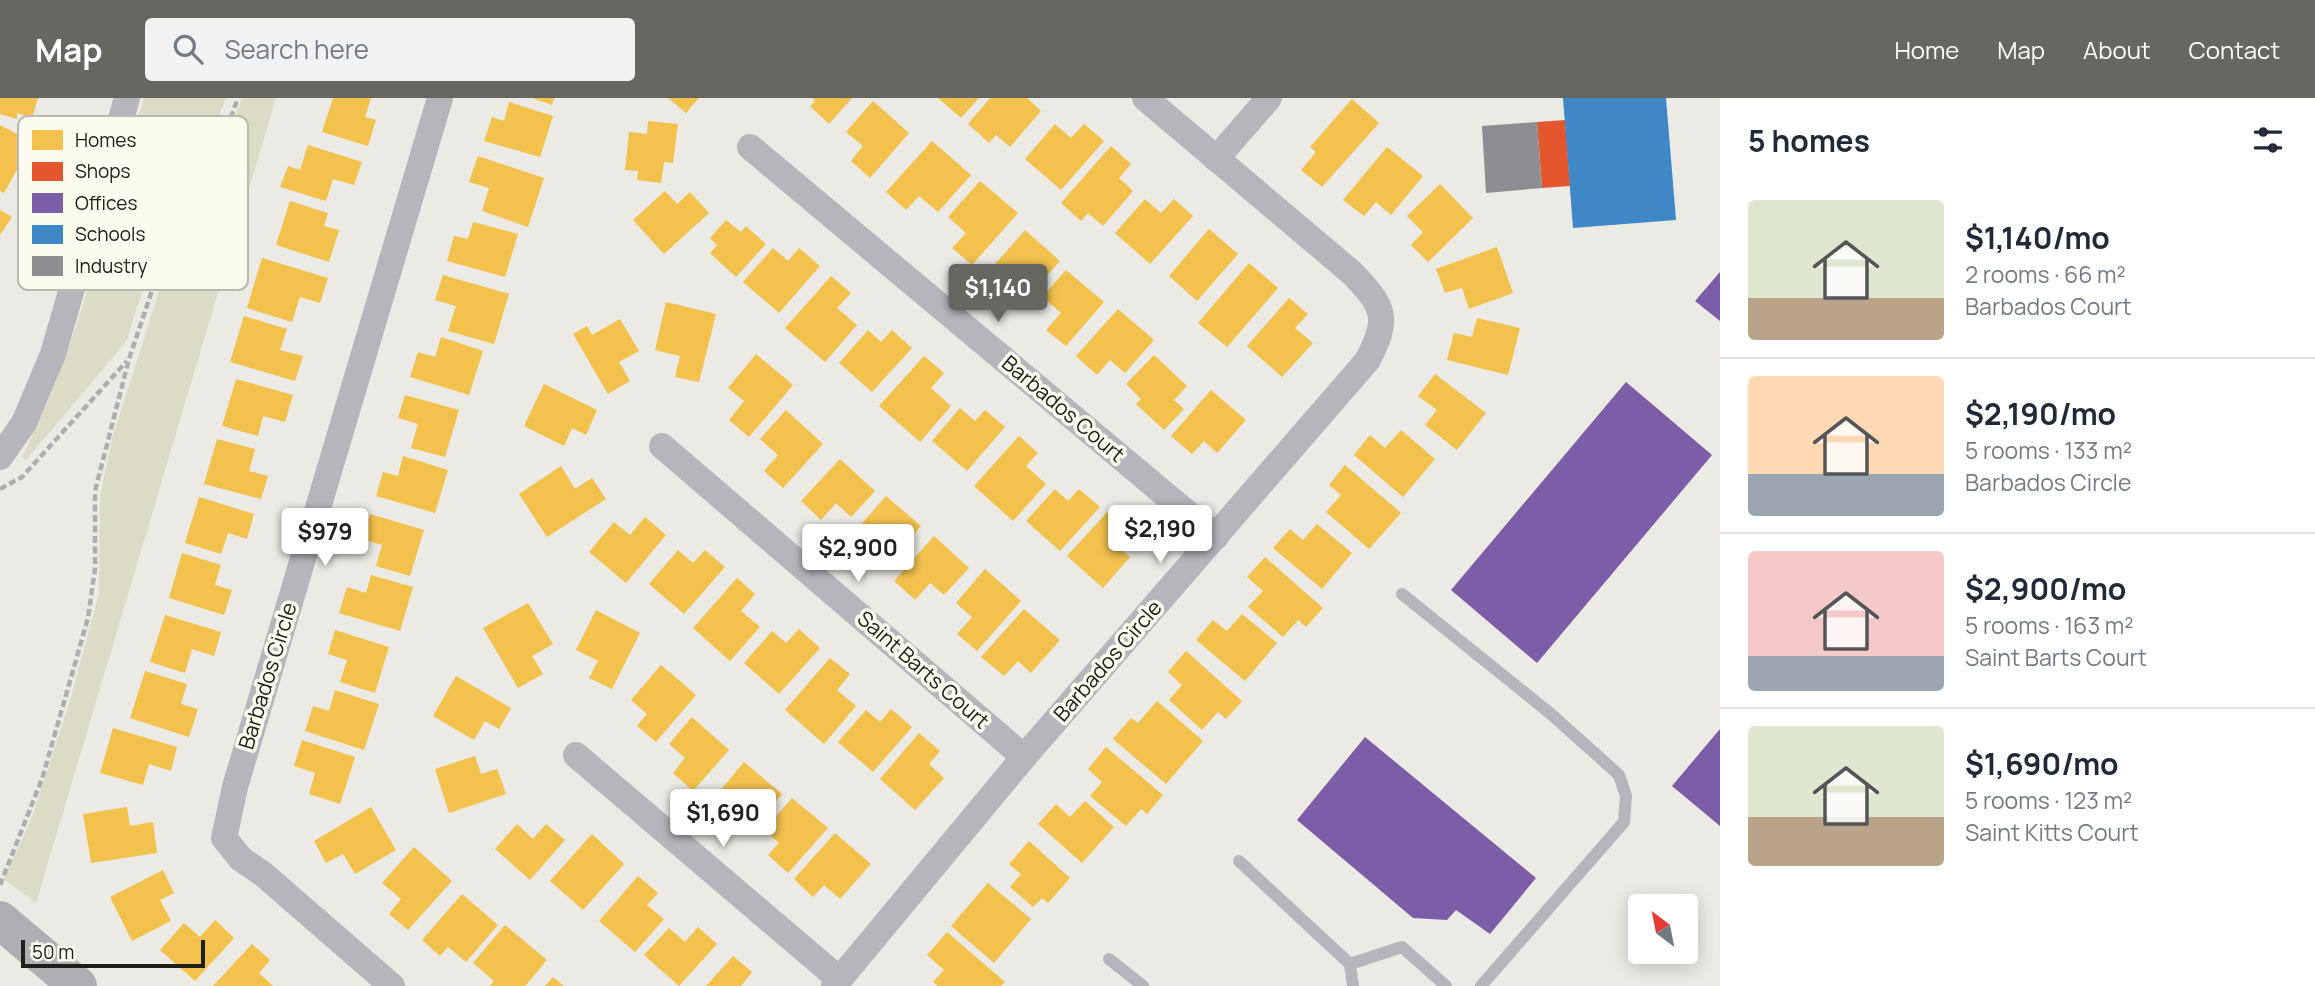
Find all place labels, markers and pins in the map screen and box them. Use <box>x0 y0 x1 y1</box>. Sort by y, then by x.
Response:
pin: $1,140 <box>941 264 1055 324</box>
pin: $2,190 <box>1103 505 1217 565</box>
pin: $979 <box>284 508 366 568</box>
pin: $2,900 <box>801 524 915 584</box>
pin: $1,690 <box>666 790 780 849</box>

